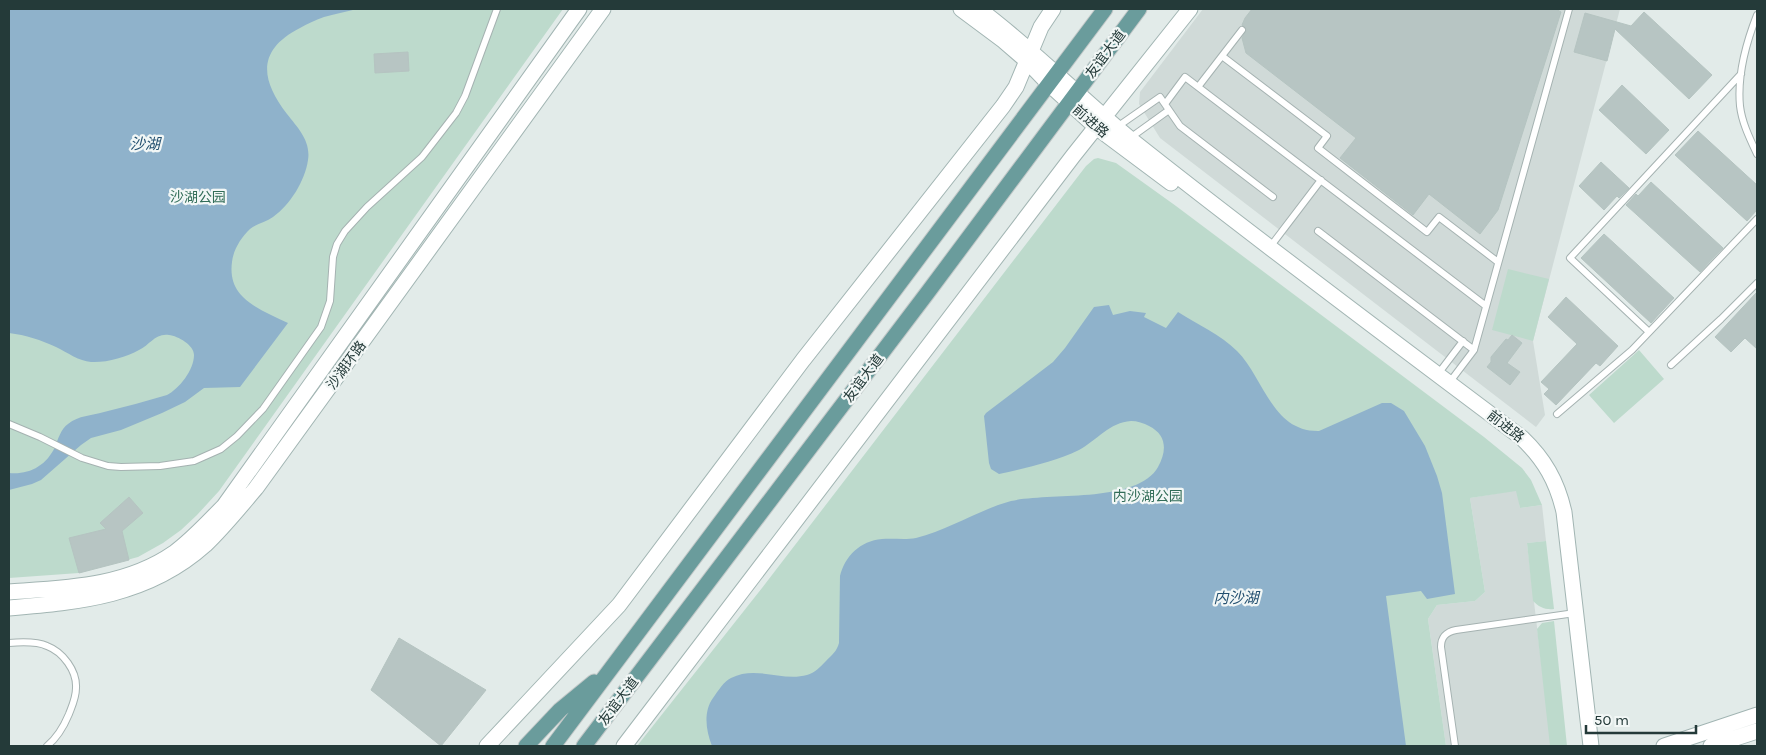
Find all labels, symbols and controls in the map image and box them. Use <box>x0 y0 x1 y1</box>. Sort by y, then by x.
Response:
street label: 友谊大道 <box>1082 27 1129 82</box>
street label: 前进路 <box>1069 101 1112 142</box>
water label: 沙湖 <box>130 135 162 153</box>
park label: 沙湖公园 <box>170 189 226 206</box>
street label: 沙湖环路 <box>323 338 370 393</box>
street label: 友谊大道 <box>840 351 887 406</box>
street label: 前进路 <box>1484 407 1527 446</box>
park label: 内沙湖公园 <box>1113 488 1183 505</box>
water label: 内沙湖 <box>1213 589 1260 607</box>
street label: 友谊大道 <box>595 674 642 729</box>
scale bar <box>1586 702 1696 734</box>
text: 50 m <box>1594 711 1629 729</box>

